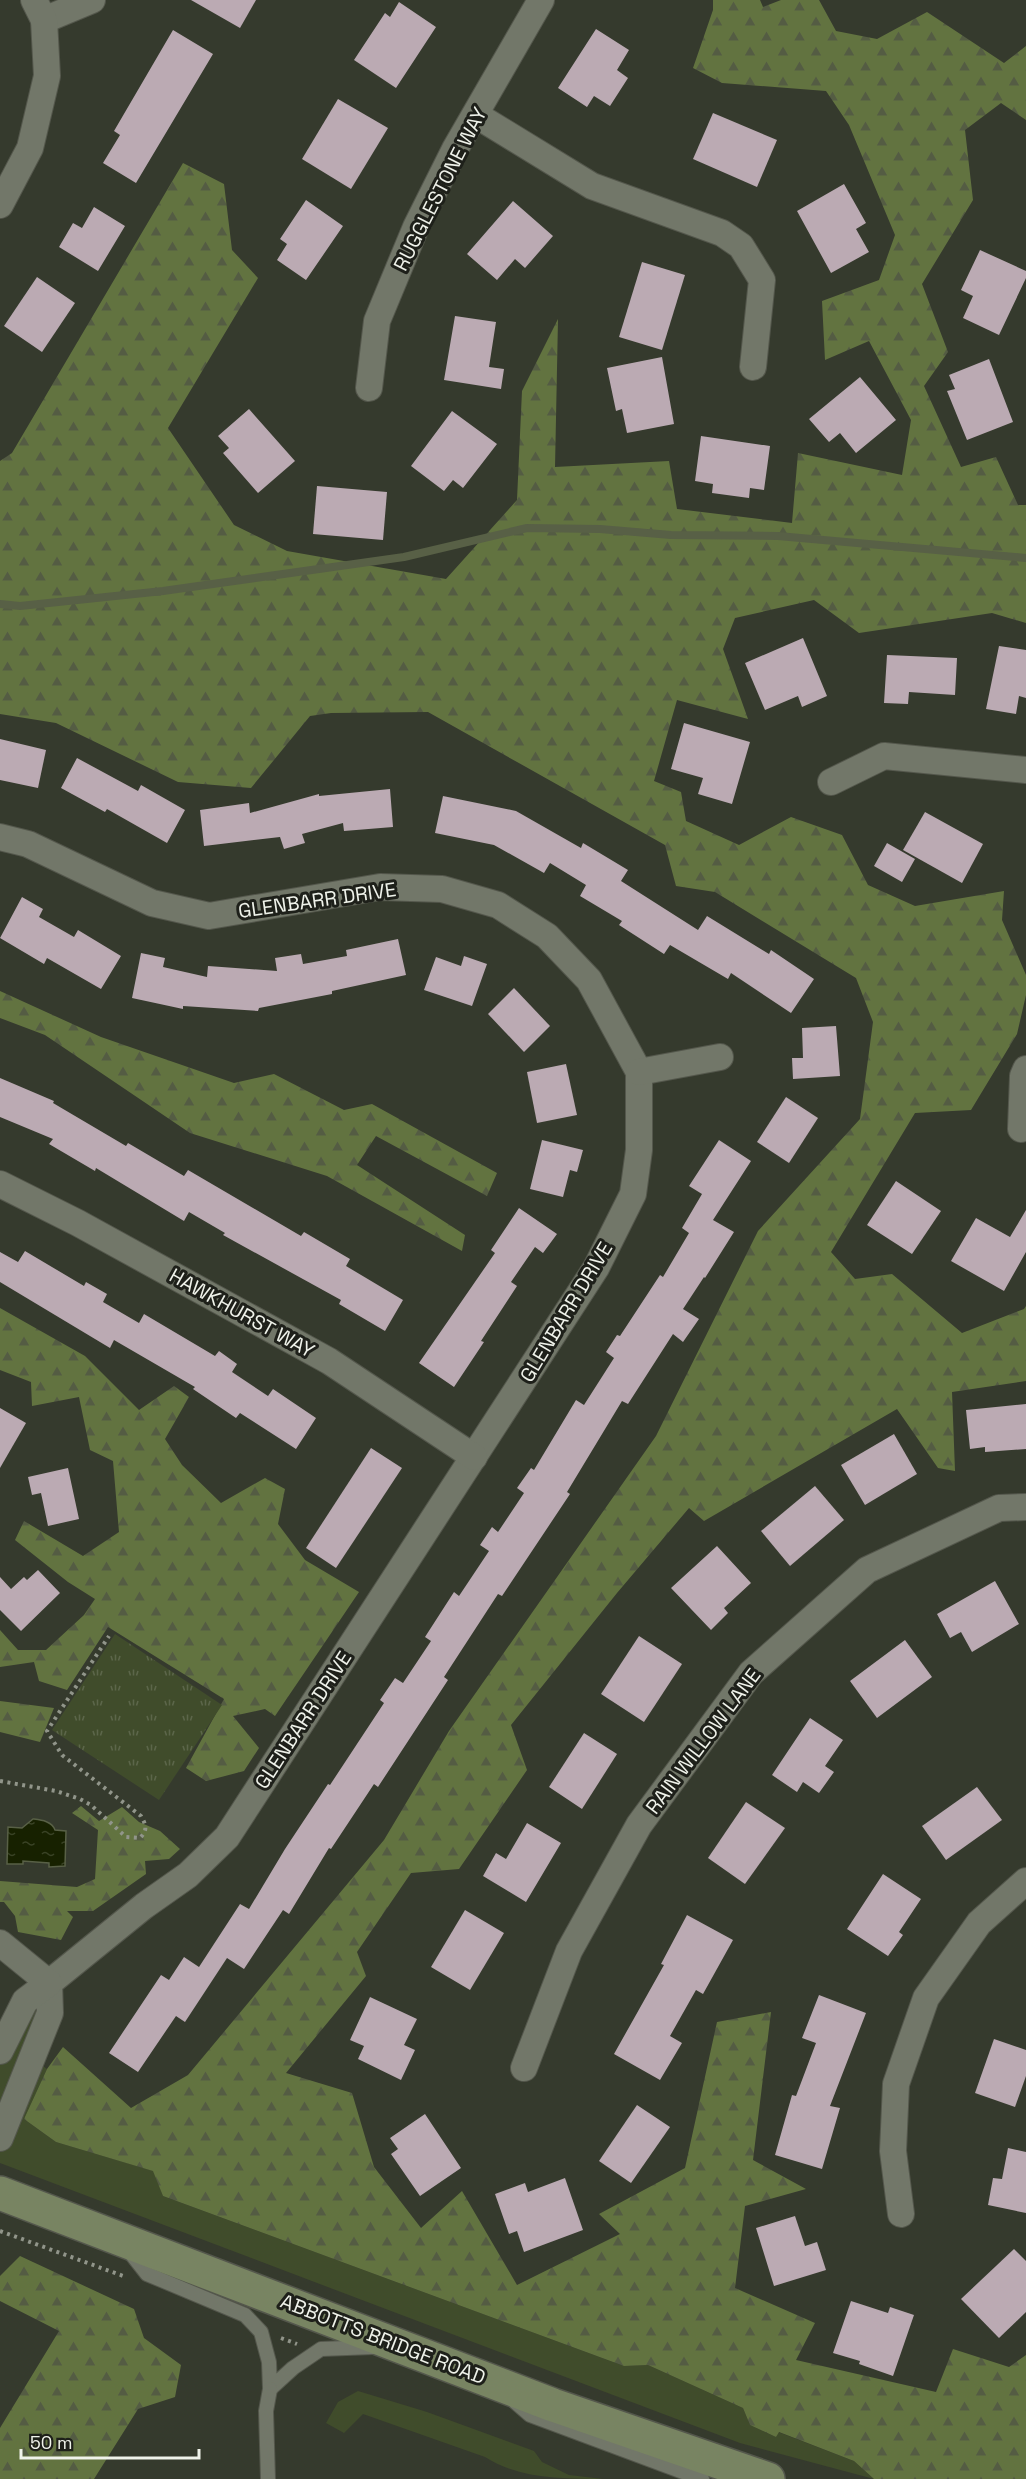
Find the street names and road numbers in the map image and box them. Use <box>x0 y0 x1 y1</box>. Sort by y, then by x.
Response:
street label: RUGGLESTONE WAY <box>387 103 493 275</box>
street label: GLENBARR DRIVE <box>236 876 398 924</box>
street label: GLENBARR DRIVE <box>514 1237 618 1387</box>
street label: HAWKHURST WAY <box>165 1262 319 1364</box>
street label: GLENBARR DRIVE <box>249 1646 357 1794</box>
street label: RAIN WILLOW LANE <box>640 1663 766 1819</box>
street label: ABBOTTS BRIDGE ROAD <box>277 2288 489 2390</box>

